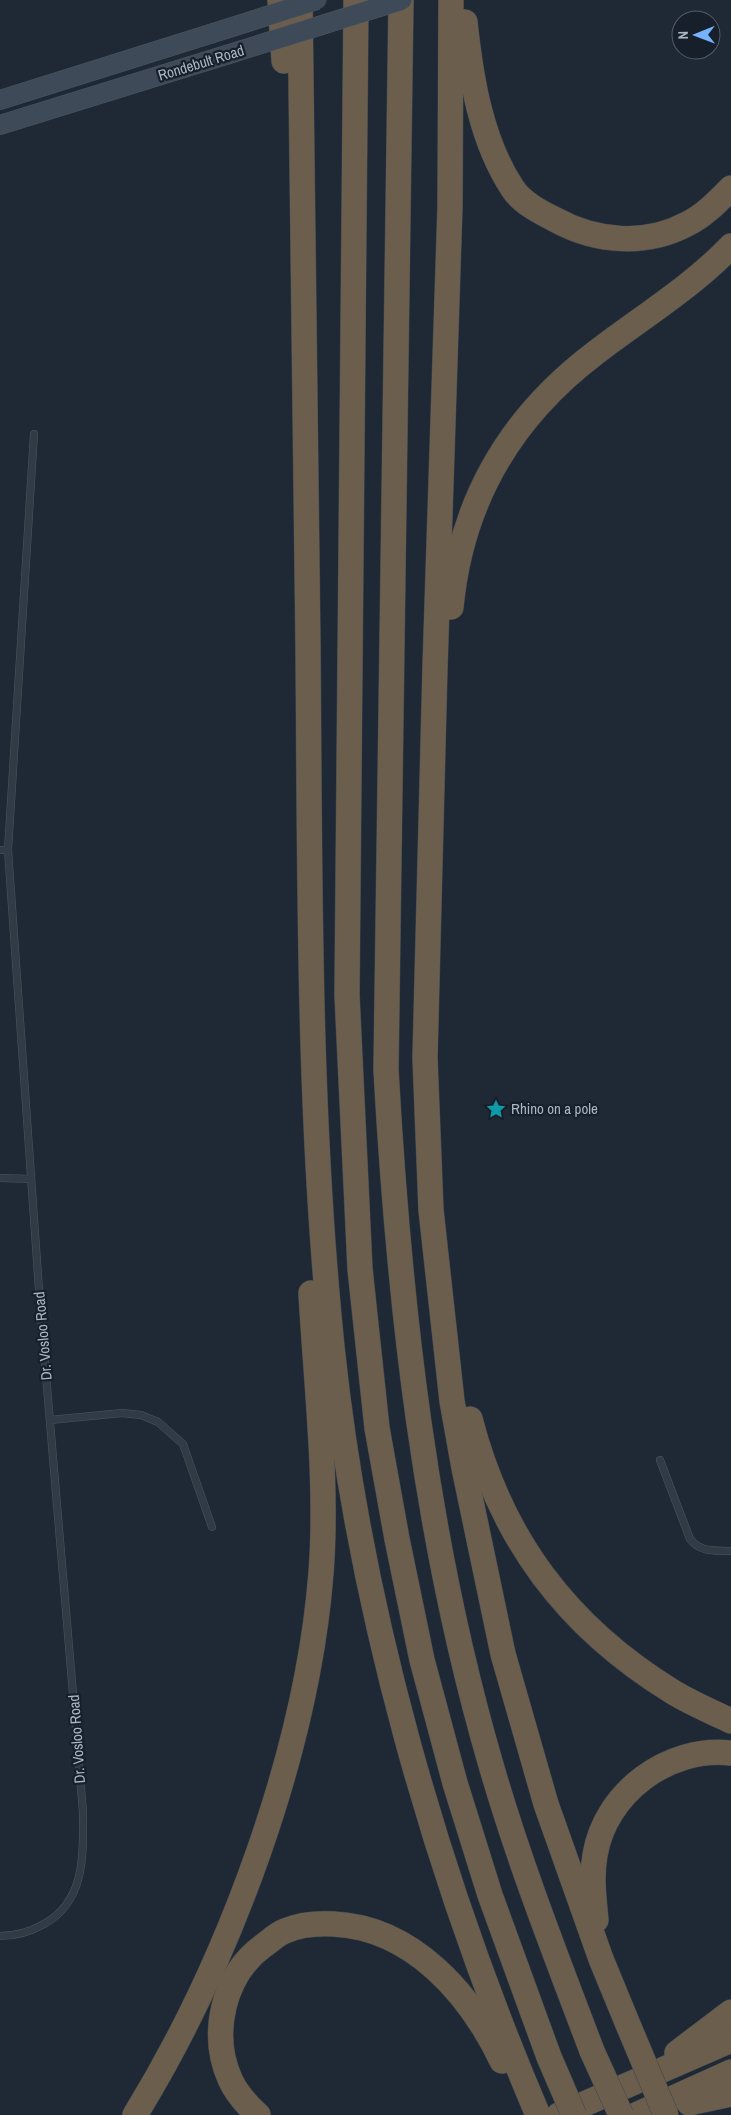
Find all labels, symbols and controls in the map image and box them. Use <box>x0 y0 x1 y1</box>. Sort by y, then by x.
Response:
north arrow <box>671 10 721 60</box>
text: N <box>674 31 692 40</box>
street label: Rondebult Road <box>155 39 246 86</box>
place icon: Rhino on a pole <box>485 1098 507 1120</box>
place label: Rhino on a pole <box>511 1098 598 1119</box>
street label: Dr. Vosloo Road <box>28 1291 57 1381</box>
street label: Dr. Vosloo Road <box>63 1694 90 1784</box>

